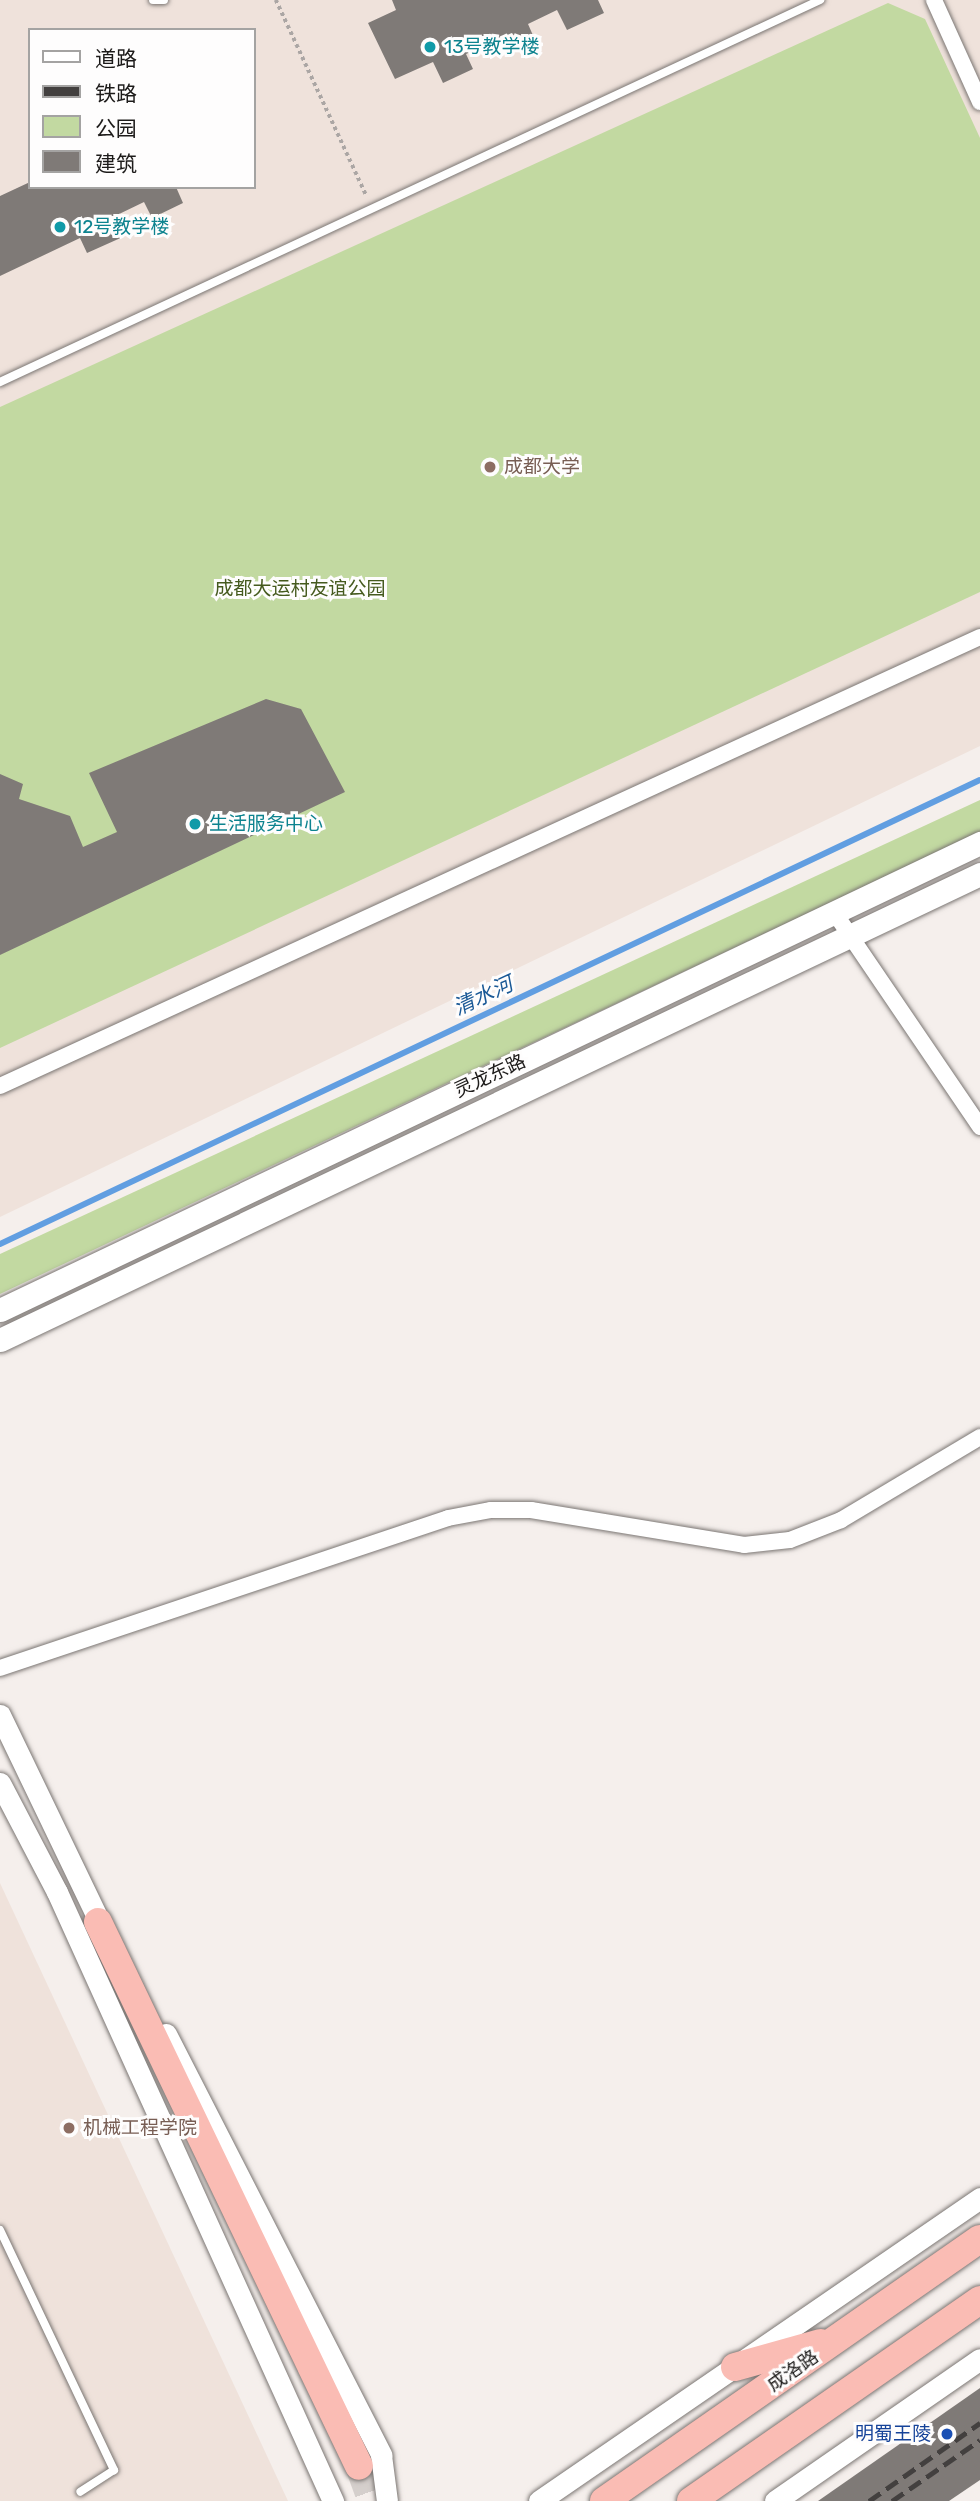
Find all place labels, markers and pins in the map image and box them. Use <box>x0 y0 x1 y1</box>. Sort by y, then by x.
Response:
place label: 13号教学楼 <box>444 36 540 58</box>
marker: 13号教学楼 <box>422 39 438 55</box>
place label: 12号教学楼 <box>74 216 169 238</box>
marker: 12号教学楼 <box>52 219 68 235</box>
place label: 成都大学 <box>504 456 580 478</box>
marker: 成都大学 <box>482 459 498 475</box>
place label: 生活服务中心 <box>209 813 323 835</box>
marker: 生活服务中心 <box>187 816 203 832</box>
place label: 机械工程学院 <box>83 2117 197 2139</box>
marker: 机械工程学院 <box>61 2120 77 2136</box>
place label: 明蜀王陵 <box>855 2423 931 2445</box>
marker: 明蜀王陵 <box>937 2424 957 2444</box>

